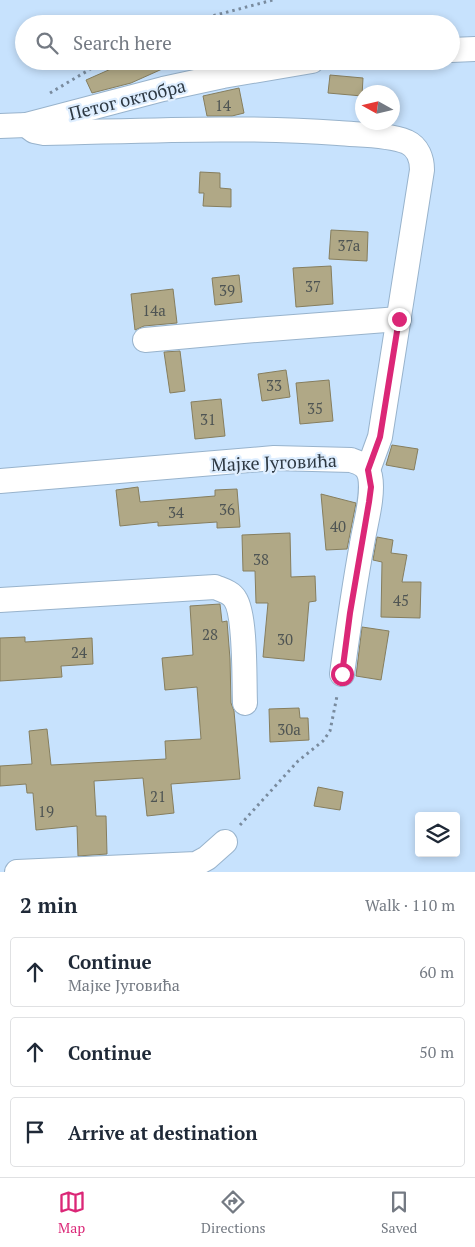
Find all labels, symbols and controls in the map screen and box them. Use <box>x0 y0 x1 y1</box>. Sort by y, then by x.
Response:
search box <box>15 15 460 70</box>
icon: search <box>33 29 61 57</box>
text: Search here <box>73 30 172 55</box>
street label: Петог октобра <box>66 73 188 125</box>
north arrow <box>355 85 400 130</box>
house number: 14 <box>215 95 231 115</box>
house number: 37a <box>338 235 361 255</box>
house number: 37 <box>305 276 321 296</box>
house number: 39 <box>219 280 235 300</box>
house number: 14a <box>142 300 166 320</box>
route end <box>388 308 411 331</box>
house number: 33 <box>266 375 282 395</box>
house number: 35 <box>307 398 323 418</box>
house number: 31 <box>200 409 216 429</box>
street label: Мајке Југовића <box>211 448 337 476</box>
house number: 36 <box>219 499 235 519</box>
house number: 34 <box>168 502 184 522</box>
house number: 40 <box>330 516 346 536</box>
house number: 38 <box>253 549 269 569</box>
house number: 45 <box>393 590 409 610</box>
house number: 28 <box>202 624 218 644</box>
house number: 30 <box>277 629 293 649</box>
house number: 24 <box>71 642 87 662</box>
route start <box>331 663 354 686</box>
house number: 30a <box>277 719 301 739</box>
house number: 21 <box>150 786 166 806</box>
house number: 19 <box>38 801 54 821</box>
map controls <box>415 812 460 857</box>
button: layers <box>415 812 460 857</box>
text: 2 min <box>20 891 77 919</box>
text: Walk · 110 m <box>365 894 455 916</box>
text: Continue <box>68 949 152 974</box>
icon: ahead <box>21 958 49 986</box>
text: 60 m <box>419 961 454 983</box>
text: Мајке Југовића <box>68 974 180 996</box>
icon: ahead <box>21 1038 49 1066</box>
text: Continue <box>68 1040 152 1065</box>
text: 50 m <box>419 1041 454 1063</box>
icon: arrive <box>21 1118 49 1146</box>
text: Arrive at destination <box>68 1120 257 1145</box>
tab: Map <box>58 1188 86 1237</box>
tab: Directions <box>201 1188 266 1237</box>
tab: Saved <box>381 1188 417 1237</box>

